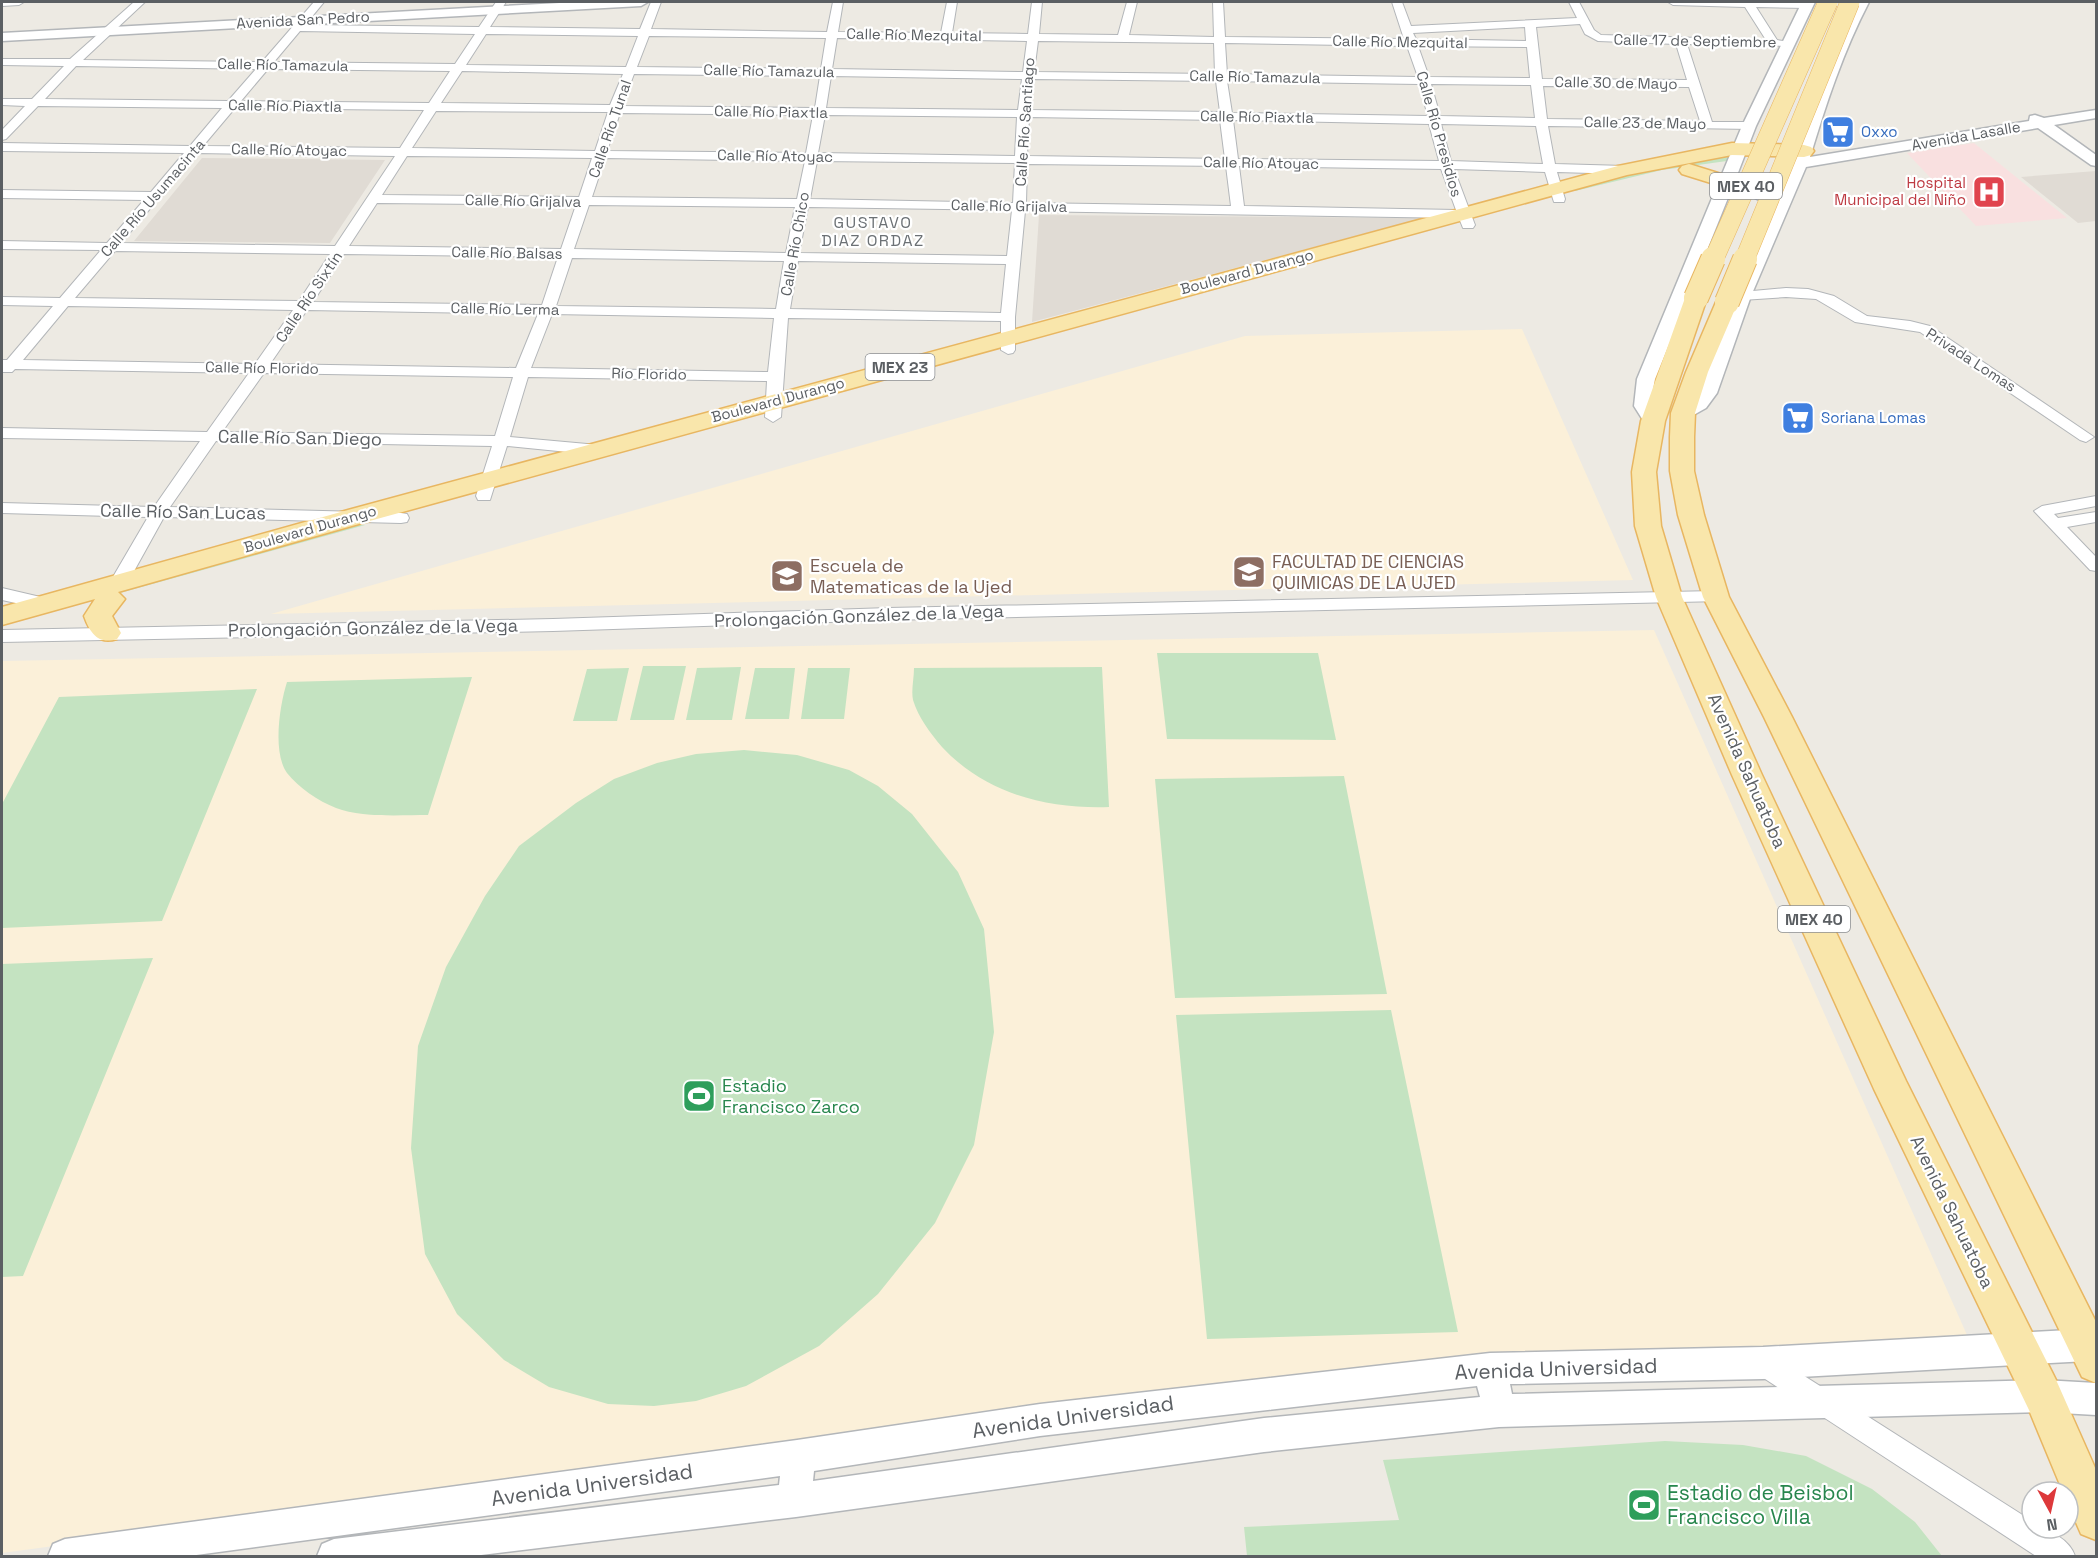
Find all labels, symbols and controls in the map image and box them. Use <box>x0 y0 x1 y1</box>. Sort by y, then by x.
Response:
street label: Avenida San Pedro <box>236 7 370 32</box>
street label: Calle Río Mezquital <box>846 24 982 45</box>
street label: Calle 17 de Septiembre <box>1613 30 1777 51</box>
street label: Calle Río Mezquital <box>1332 31 1468 52</box>
street label: Calle Río Tamazula <box>217 54 349 75</box>
street label: Calle Río Santiago <box>1011 57 1038 187</box>
street label: Calle Río Tamazula <box>703 60 835 81</box>
street label: Calle Río Tamazula <box>1189 66 1321 87</box>
street label: Calle Río Presidios <box>1412 69 1467 199</box>
street label: Calle 30 de Mayo <box>1554 72 1678 93</box>
street label: Calle Río Tunal <box>584 77 635 180</box>
street label: Calle Río Piaxtla <box>228 95 343 116</box>
street label: Calle Río Piaxtla <box>714 101 829 122</box>
street label: Calle Río Piaxtla <box>1200 106 1315 127</box>
street label: Calle 23 de Mayo <box>1584 112 1706 133</box>
supermarket icon: Oxxo <box>1820 114 1856 150</box>
street label: Avenida Lasalle <box>1910 117 2022 154</box>
place label: Oxxo <box>1861 122 1898 141</box>
street label: Calle Río Usumacinta <box>96 135 209 261</box>
street label: Calle Río Atoyac <box>231 139 347 160</box>
street label: Calle Río Atoyac <box>717 145 833 166</box>
street label: Calle Río Atoyac <box>1203 152 1319 173</box>
road number: MEX 40 <box>1710 173 1782 199</box>
place label: Hospital Municipal del Niño <box>1834 173 1966 209</box>
hospital icon: Hospital Municipal del Niño <box>1971 174 2007 210</box>
street label: Calle Río Grijalva <box>465 190 582 211</box>
street label: Calle Río Chico <box>776 190 813 297</box>
street label: Calle Río Grijalva <box>951 195 1068 216</box>
district label: GUSTAVO DIAZ ORDAZ <box>821 212 925 251</box>
street label: Calle Río Balsas <box>451 242 563 263</box>
street label: Boulevard Durango <box>1178 245 1316 298</box>
street label: Calle Río Sixtín <box>271 247 346 346</box>
street label: Calle Río Lerma <box>450 298 560 319</box>
street label: Privada Lomas <box>1923 323 2020 396</box>
road number: MEX 23 <box>866 354 934 380</box>
street label: Calle Río Florido <box>205 357 319 378</box>
street label: Río Florido <box>611 363 687 384</box>
street label: Boulevard Durango <box>709 373 847 426</box>
supermarket icon: Soriana Lomas <box>1780 400 1816 436</box>
place label: Soriana Lomas <box>1821 408 1926 427</box>
street label: Calle Río San Diego <box>218 425 382 450</box>
street label: Calle Río San Lucas <box>100 499 266 524</box>
street label: Boulevard Durango <box>241 500 378 557</box>
place label: FACULTAD DE CIENCIAS QUIMICAS DE LA UJED <box>1272 550 1464 594</box>
place label: Escuela de Matematicas de la Ujed <box>810 554 1012 598</box>
school or university icon: FACULTAD DE CIENCIAS QUIMICAS DE LA UJED <box>1231 554 1267 590</box>
school or university icon: Escuela de Matematicas de la Ujed <box>769 558 805 594</box>
street label: Prolongación González de la Vega <box>714 599 1004 632</box>
street label: Prolongación González de la Vega <box>228 613 518 642</box>
street label: Avenida Sahuatoba <box>1703 690 1792 852</box>
road number: MEX 40 <box>1778 906 1850 932</box>
place label: Estadio Francisco Zarco <box>722 1074 860 1118</box>
sports icon: Estadio Francisco Zarco <box>681 1078 717 1114</box>
street label: Avenida Sahuatoba <box>1905 1132 1999 1292</box>
street label: Avenida Universidad <box>1454 1351 1658 1386</box>
street label: Avenida Universidad <box>970 1389 1175 1444</box>
street label: Avenida Universidad <box>489 1457 694 1512</box>
place label: Estadio de Beisbol Francisco Villa <box>1667 1479 1854 1530</box>
north arrow <box>2020 1480 2080 1540</box>
sports icon: Estadio de Beisbol Francisco Villa <box>1626 1487 1662 1523</box>
text: N <box>2045 1513 2059 1536</box>

